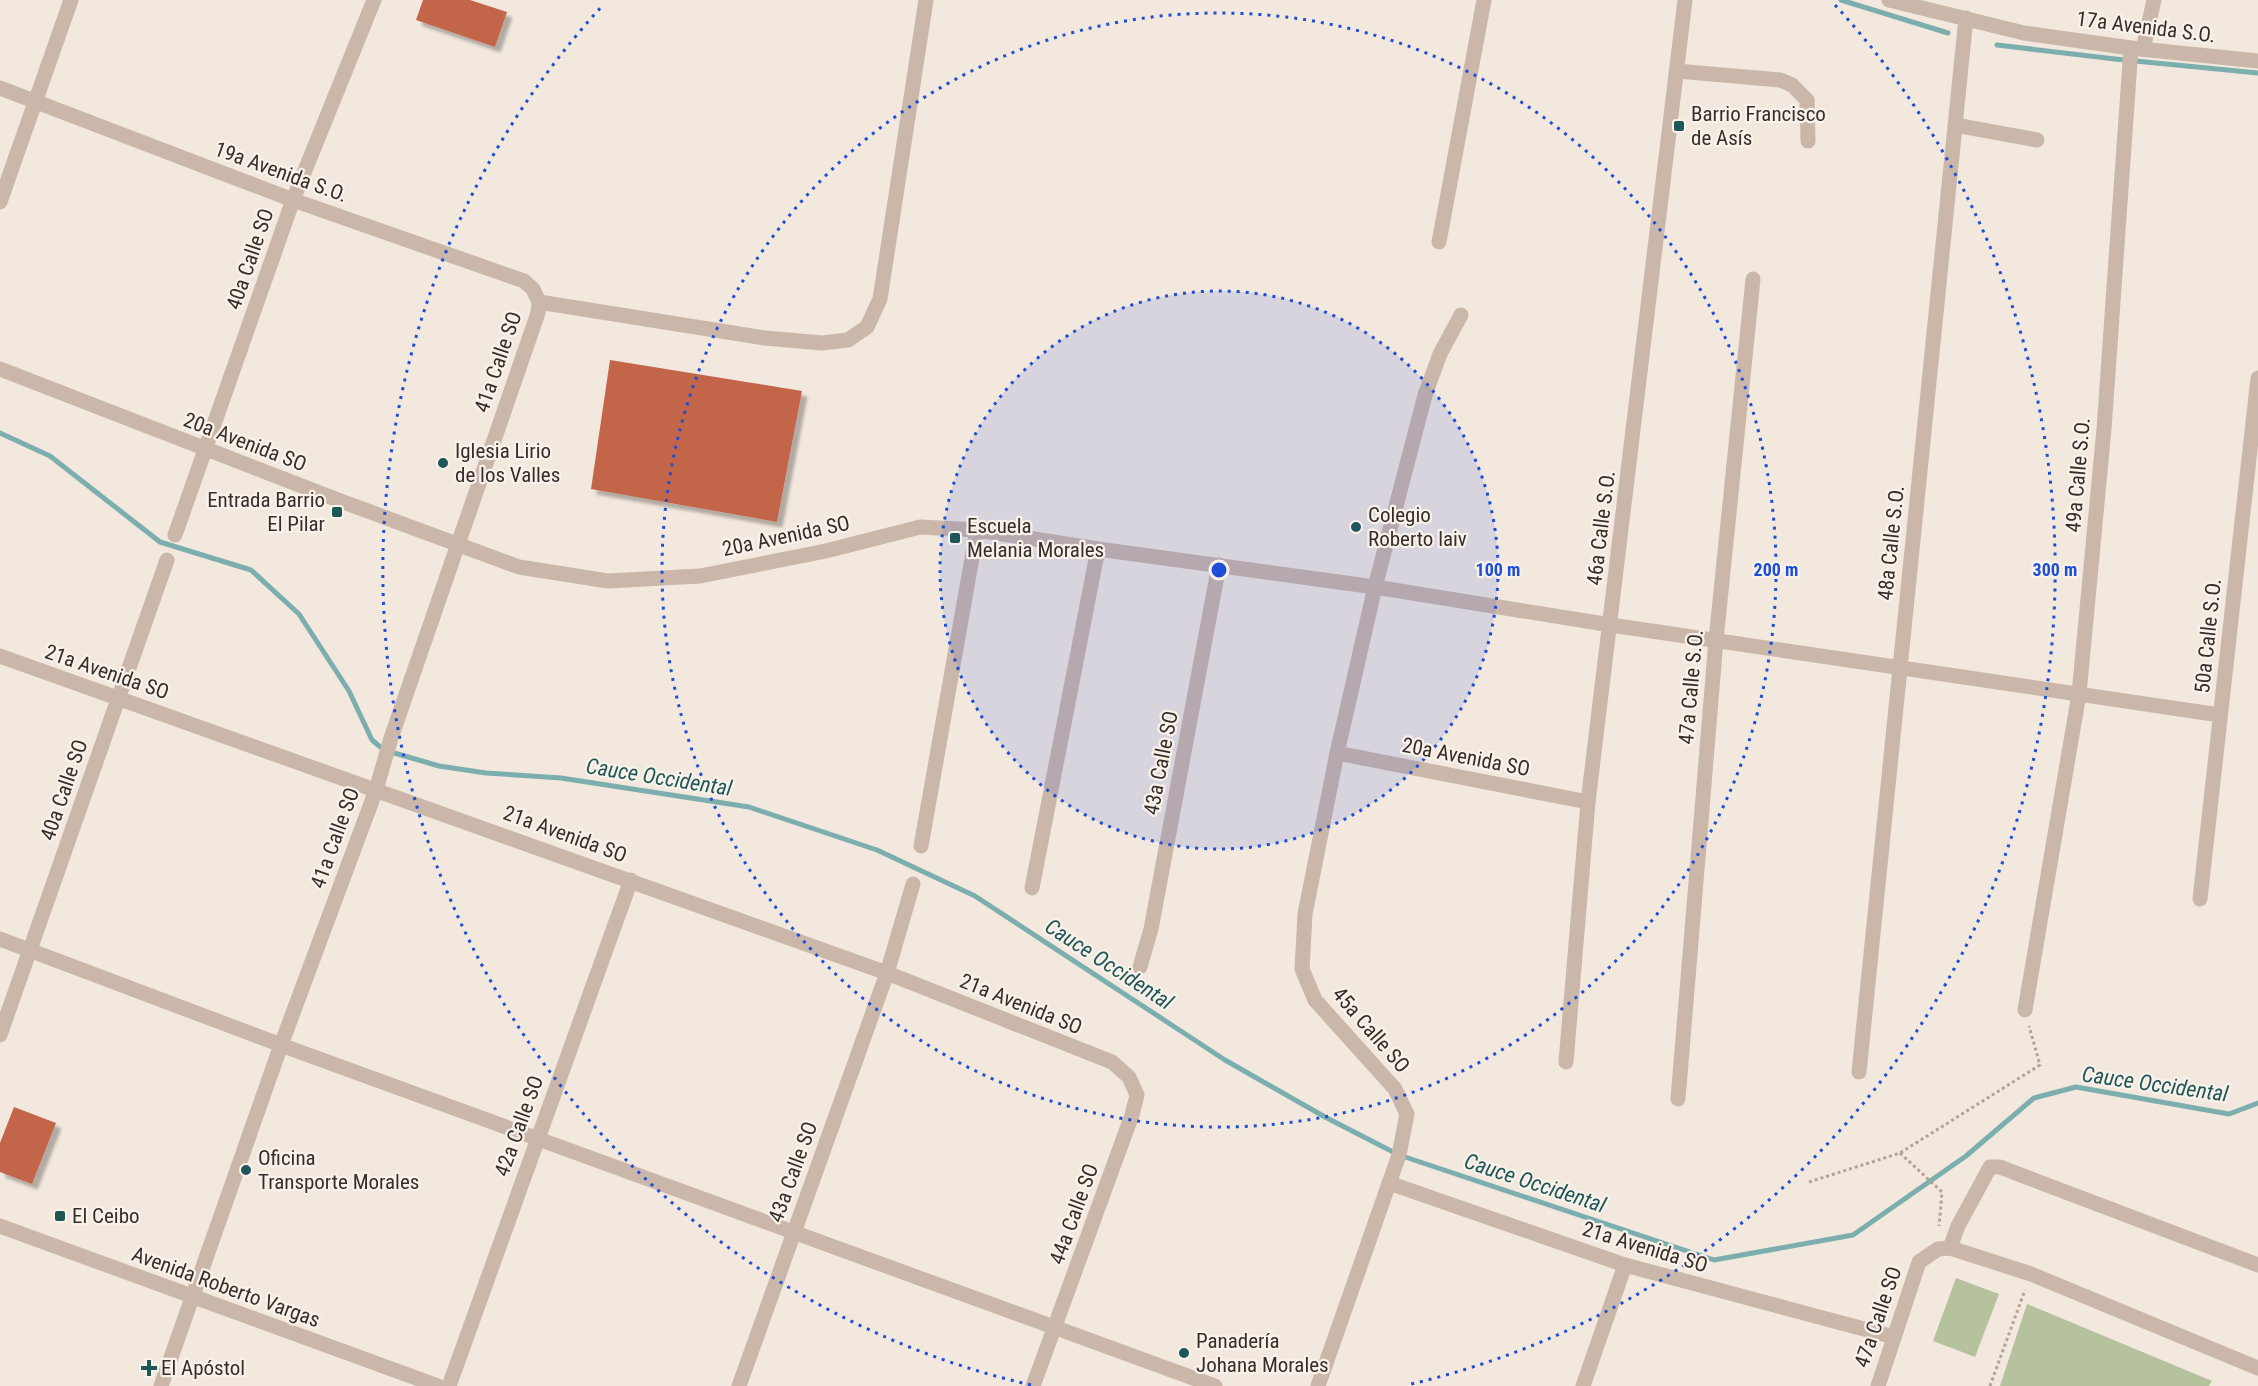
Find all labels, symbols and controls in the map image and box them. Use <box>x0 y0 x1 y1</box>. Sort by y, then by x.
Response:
street label: 17a Avenida S.O. <box>2075 7 2217 47</box>
place label: Barrio Francisco de Asís <box>1691 102 1826 150</box>
marker: Barrio Francisco de Asís <box>1672 119 1686 133</box>
street label: 19a Avenida S.O. <box>211 137 351 207</box>
street label: 40a Calle SO <box>221 205 279 313</box>
street label: 41a Calle SO <box>469 308 527 416</box>
street label: 20a Avenida SO <box>180 408 310 476</box>
street label: 49a Calle S.O. <box>2061 416 2095 534</box>
place label: Iglesia Lirio de los Valles <box>455 439 560 487</box>
marker: Iglesia Lirio de los Valles <box>436 456 450 470</box>
street label: 46a Calle S.O. <box>1582 469 1620 587</box>
street label: 48a Calle S.O. <box>1873 484 1909 602</box>
place label: Entrada Barrio El Pilar <box>207 488 325 536</box>
place label: Colegio Roberto laiv <box>1368 503 1467 551</box>
marker: Entrada Barrio El Pilar <box>330 505 344 519</box>
street label: 20a Avenida SO <box>720 511 852 561</box>
place label: Escuela Melania Morales <box>967 514 1104 562</box>
marker: Colegio Roberto laiv <box>1349 520 1363 534</box>
marker: Escuela Melania Morales <box>948 531 962 545</box>
text: 100 m <box>1476 559 1520 580</box>
text: 200 m <box>1754 559 1798 580</box>
text: 300 m <box>2033 559 2077 580</box>
centre of rings <box>1209 560 1229 580</box>
street label: 50a Calle S.O. <box>2190 577 2226 695</box>
street label: 47a Calle S.O. <box>1674 628 1708 746</box>
street label: 21a Avenida SO <box>42 640 172 704</box>
street label: 43a Calle SO <box>1139 709 1183 817</box>
street label: 20a Avenida SO <box>1400 733 1532 781</box>
street label: 40a Calle SO <box>35 736 93 844</box>
water label: Cauce Occidental <box>584 753 735 801</box>
street label: 41a Calle SO <box>306 784 364 892</box>
street label: 21a Avenida SO <box>500 801 630 867</box>
water label: Cauce Occidental <box>1040 913 1179 1015</box>
street label: 21a Avenida SO <box>956 969 1086 1039</box>
street label: 45a Calle SO <box>1327 982 1415 1078</box>
water label: Cauce Occidental <box>2080 1061 2231 1107</box>
street label: 42a Calle SO <box>490 1072 548 1180</box>
street label: 43a Calle SO <box>764 1118 822 1226</box>
place label: Oficina Transporte Morales <box>258 1146 419 1194</box>
water label: Cauce Occidental <box>1461 1148 1610 1218</box>
street label: 44a Calle SO <box>1045 1160 1103 1268</box>
marker: Oficina Transporte Morales <box>239 1163 253 1177</box>
place label: El Ceibo <box>72 1204 140 1228</box>
marker: El Ceibo <box>53 1209 67 1223</box>
street label: 21a Avenida SO <box>1579 1217 1711 1277</box>
street label: Avenida Roberto Vargas <box>129 1242 323 1332</box>
street label: 47a Calle SO <box>1849 1263 1907 1371</box>
place label: Panadería Johana Morales <box>1196 1329 1329 1377</box>
marker: Panadería Johana Morales <box>1177 1346 1191 1360</box>
place label: El Apóstol <box>161 1356 245 1380</box>
marker: El Apóstol <box>142 1361 156 1375</box>

